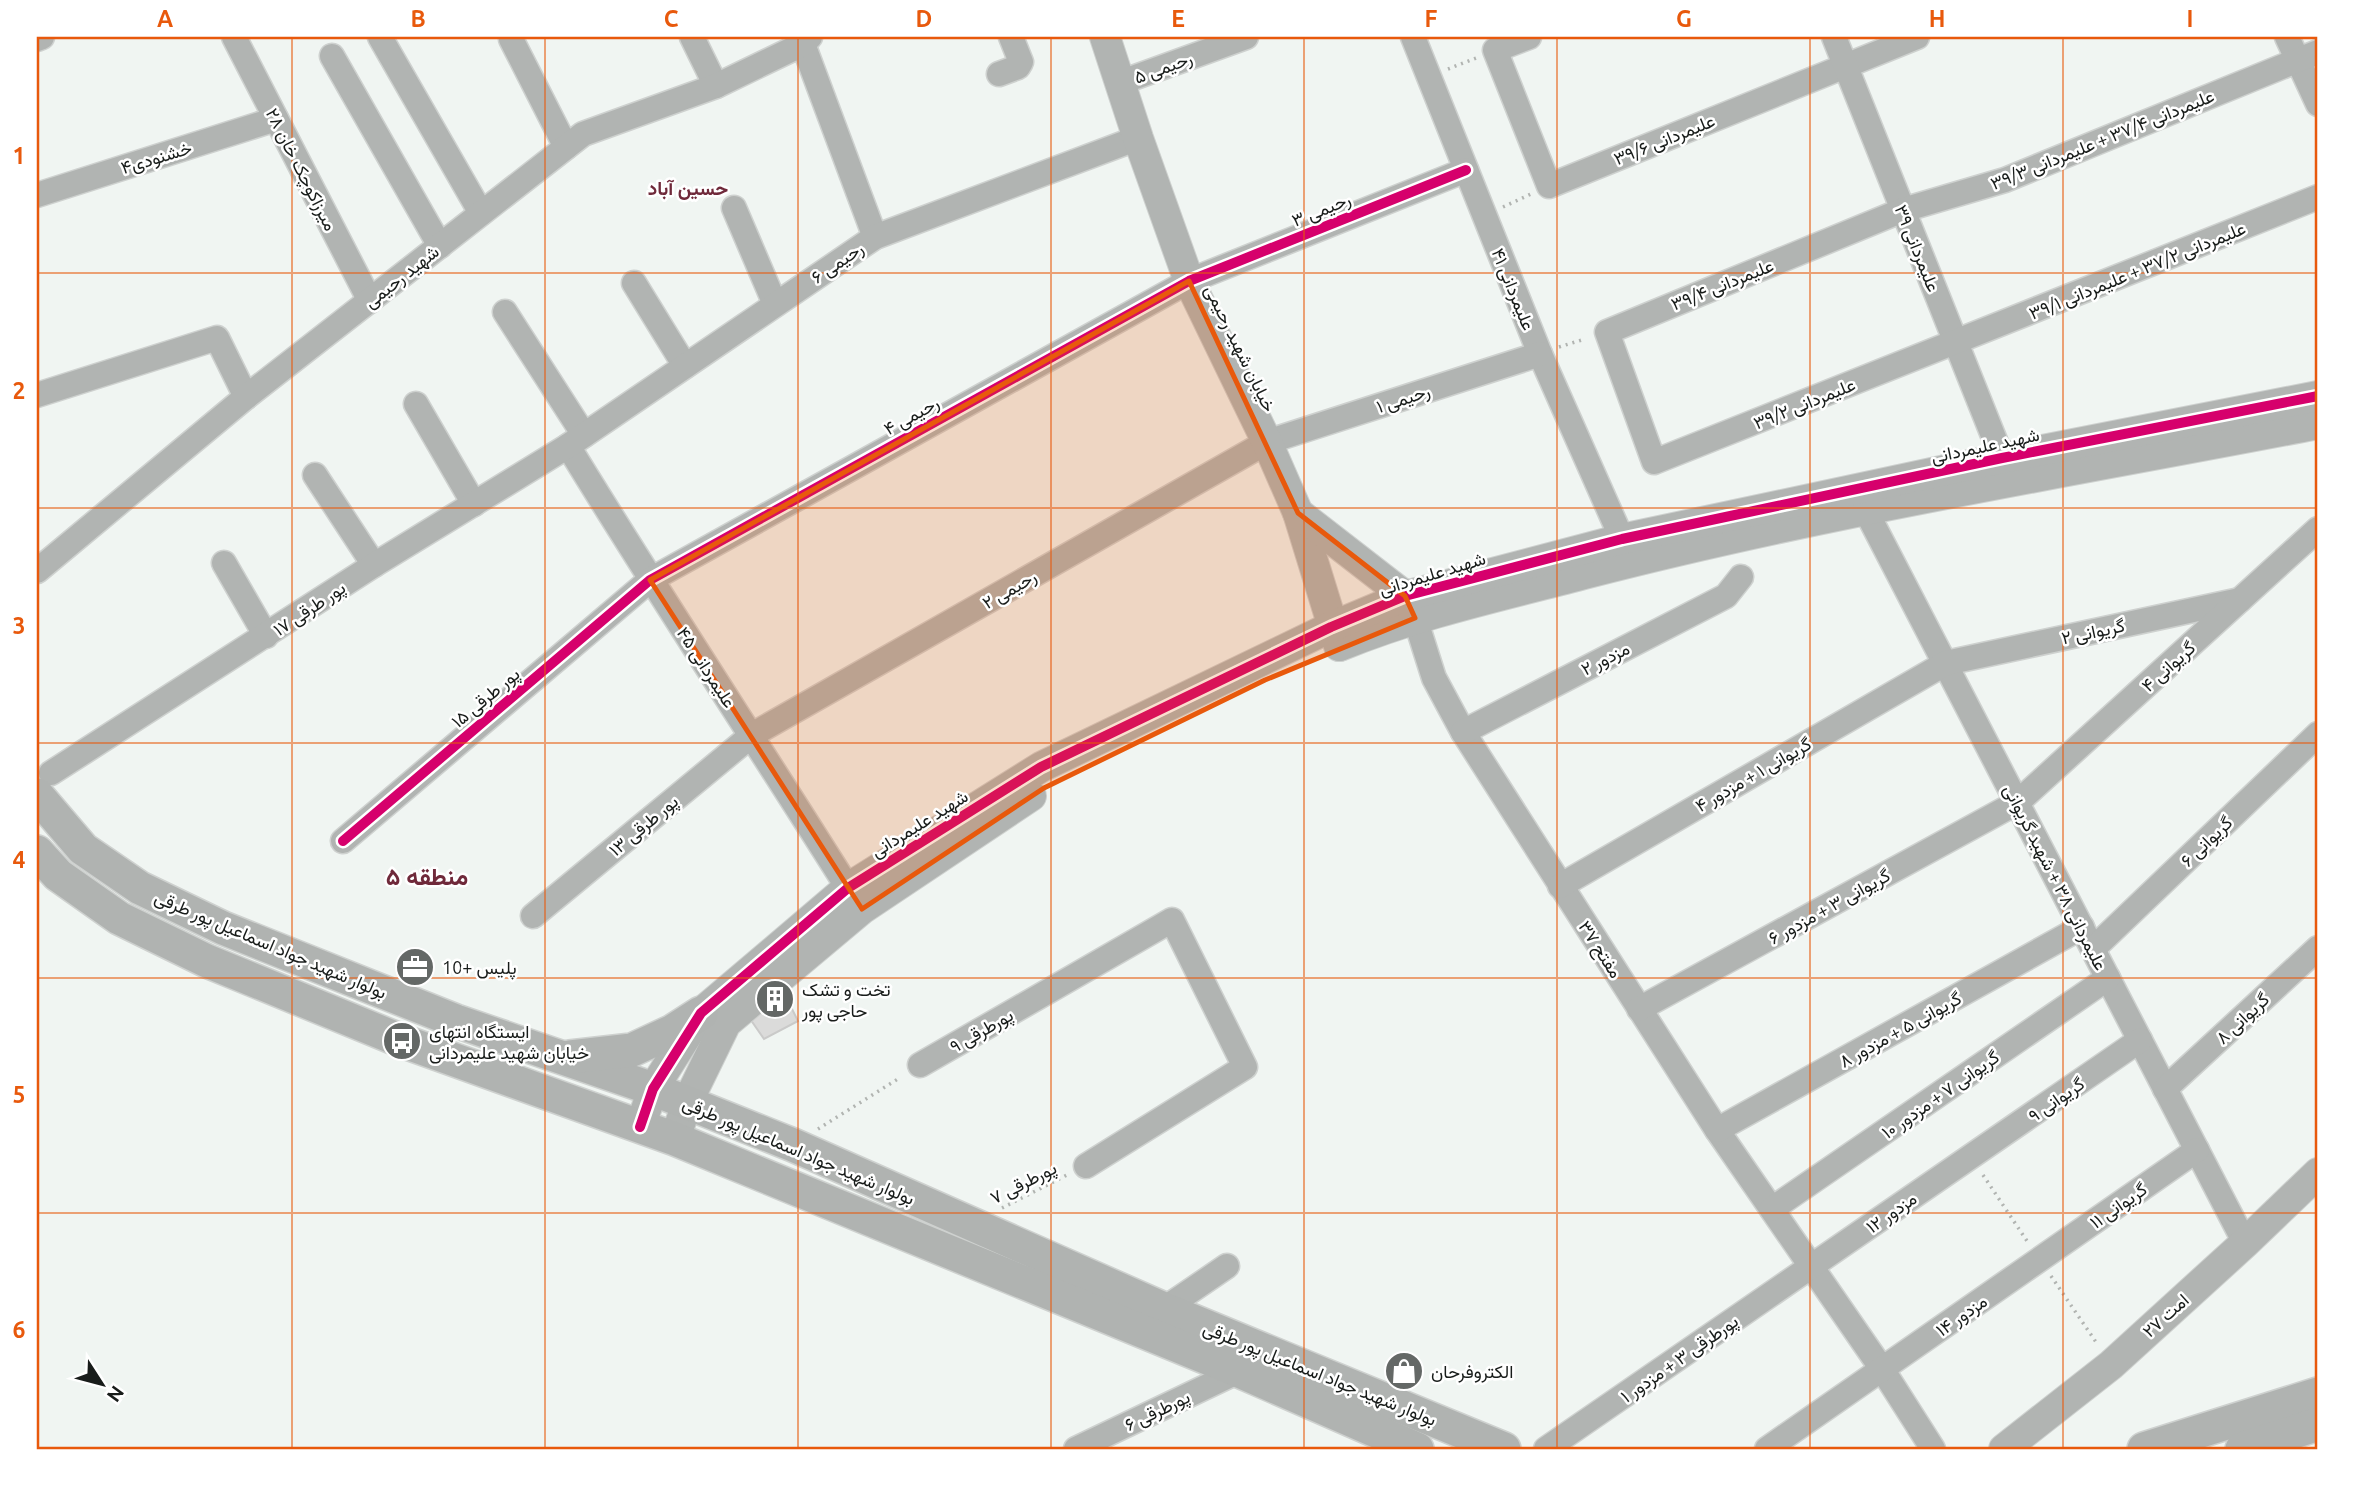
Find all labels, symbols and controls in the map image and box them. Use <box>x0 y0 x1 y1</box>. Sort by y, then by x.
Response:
text: A <box>157 6 173 31</box>
text: B <box>410 6 426 31</box>
text: C <box>664 6 679 31</box>
text: D <box>916 6 932 31</box>
text: E <box>1171 6 1185 31</box>
text: F <box>1425 6 1438 31</box>
text: G <box>1676 6 1692 31</box>
text: H <box>1929 6 1945 31</box>
text: I <box>2187 6 2193 31</box>
street label: رحیمی ۵ <box>1131 47 1195 89</box>
street label: علیمردانی ۳۷/۴ + علیمردانی ۳۹/۳ <box>1987 85 2217 195</box>
street label: میرزاکوچک خان ۲۸ <box>260 104 342 235</box>
street label: علیمردانی ۳۹/۶ <box>1611 110 1718 170</box>
street label: خشنودی۴ <box>118 137 194 179</box>
text: 1 <box>13 143 25 168</box>
district label: حسین آباد <box>648 177 728 200</box>
street label: رحیمی ۳ <box>1289 188 1354 232</box>
street label: علیمردانی ۳۹ <box>1890 202 1944 295</box>
street label: علیمردانی ۳۷/۲ + علیمردانی ۳۹/۱ <box>2026 217 2249 325</box>
street label: رحیمی ۶ <box>807 237 868 288</box>
street label: شهید رحیمی <box>360 241 443 313</box>
street label: علیمردانی ۴۱ <box>1487 245 1540 334</box>
street label: علیمردانی ۳۹/۴ <box>1668 254 1777 315</box>
street label: خیابان شهید رحیمی <box>1200 281 1280 416</box>
street label: علیمردانی ۳۹/۲ <box>1750 374 1858 434</box>
text: 2 <box>13 378 25 403</box>
street label: رحیمی ۱ <box>1374 380 1433 418</box>
street label: رحیمی ۴ <box>880 392 943 440</box>
street label: شهید علیمردانی <box>1929 424 2042 468</box>
street label: شهید علیمردانی <box>1376 547 1488 601</box>
street label: رحیمی ۲ <box>978 566 1041 614</box>
street label: پور طرقی ۱۷ <box>269 577 350 642</box>
text: 3 <box>13 613 25 638</box>
street label: گریوانی ۲ <box>2060 615 2127 649</box>
street label: علیمردانی ۴۵ <box>672 623 740 712</box>
street label: مزدور ۲ <box>1578 637 1633 680</box>
street label: گریوانی ۴ <box>2137 637 2200 697</box>
street label: پور طرقی ۱۵ <box>447 663 525 733</box>
street label: گریوانی ۱ + مزدور ۴ <box>1691 733 1816 817</box>
street label: علیمردانی ۳۸ + شهید گریوانی <box>1999 781 2112 974</box>
street label: شهید علیمردانی <box>867 785 972 862</box>
street label: پور طرقی ۱۳ <box>605 791 683 862</box>
street label: گریوانی ۶ <box>2176 812 2237 872</box>
text: 4 <box>13 847 26 872</box>
district label: منطقه ۵ <box>386 863 468 890</box>
street label: گریوانی ۳ + مزدور ۶ <box>1765 864 1894 949</box>
street label: بولوار شهید جواد اسماعیل پور طرقی <box>151 886 390 1005</box>
street label: مفتح ۳۷ <box>1573 917 1627 983</box>
office icon: پلیس +10 <box>394 946 436 988</box>
place label: پلیس +10 <box>442 957 517 980</box>
building icon: تخت و تشک حاجی پور <box>754 978 796 1020</box>
place label: تخت و تشک حاجی پور <box>801 979 890 1023</box>
street label: گریوانی ۵ + مزدور ۸ <box>1836 987 1965 1073</box>
street label: گریوانی ۸ <box>2211 988 2274 1049</box>
street label: پورطرقی ۹ <box>946 1004 1018 1059</box>
bus stop icon: ایستگاه انتهای خیابان شهید علیمردانی <box>381 1020 423 1062</box>
place label: ایستگاه انتهای خیابان شهید علیمردانی <box>429 1021 589 1064</box>
street label: گریوانی ۷ + مزدور ۱۰ <box>1878 1046 2004 1144</box>
street label: گریوانی ۹ <box>2024 1073 2089 1127</box>
text: 5 <box>13 1082 25 1107</box>
street label: بولوار شهید جواد اسماعیل پور طرقی <box>679 1092 918 1211</box>
street label: پورطرقی ۷ <box>987 1157 1061 1210</box>
street label: گریوانی ۱۱ <box>2086 1178 2152 1233</box>
street label: مزدور ۱۲ <box>1862 1188 1921 1238</box>
street label: امت ۲۷ <box>2138 1289 2192 1341</box>
street label: مزدور ۱۴ <box>1932 1290 1991 1341</box>
street label: پورطرقی ۳ + مزدور ۱ <box>1617 1310 1743 1408</box>
text: 6 <box>13 1317 26 1342</box>
street label: بولوار شهید جواد اسماعیل پور طرقی <box>1199 1317 1439 1432</box>
north arrow <box>66 1350 136 1420</box>
shop icon: الکتروفرحان <box>1383 1350 1425 1392</box>
place label: الکتروفرحان <box>1431 1361 1513 1383</box>
text: N <box>103 1382 129 1406</box>
street label: پورطرقی ۶ <box>1121 1386 1194 1437</box>

